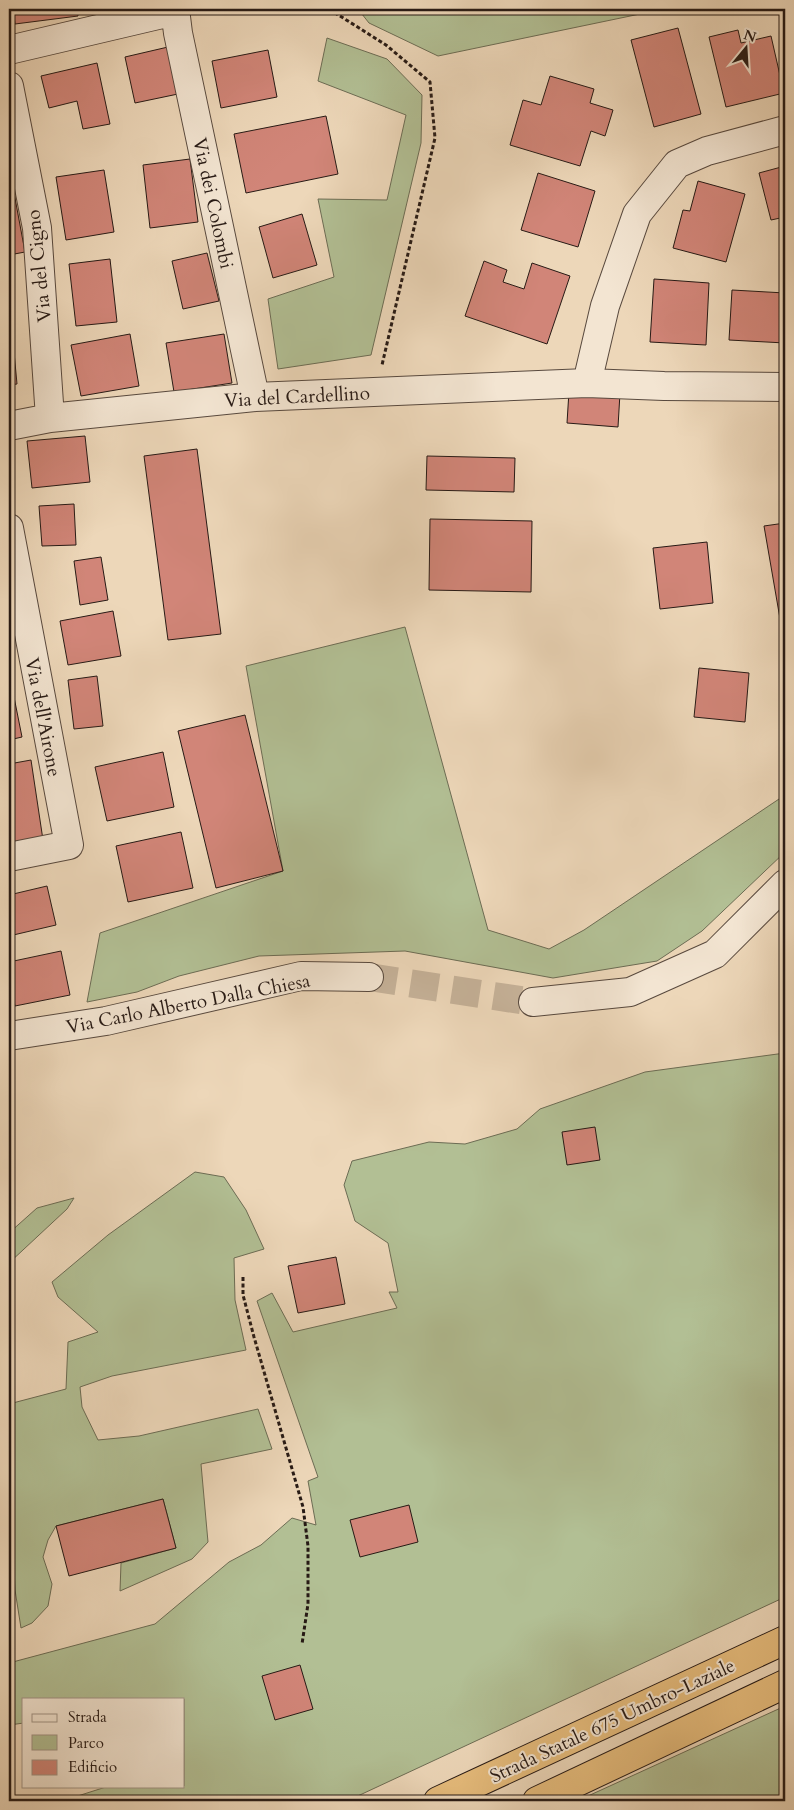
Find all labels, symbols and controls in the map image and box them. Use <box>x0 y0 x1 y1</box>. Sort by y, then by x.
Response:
north arrow <box>722 22 772 72</box>
text: N <box>741 25 759 47</box>
street label: Via dei Colombi <box>186 135 240 271</box>
street label: Via del Cigno <box>20 208 58 323</box>
street label: Via del Cardellino <box>224 380 371 414</box>
street label: Via dell'Airone <box>19 655 67 779</box>
street label: Via Carlo Alberto Dalla Chiesa <box>64 968 312 1040</box>
street label: Strada Statale 675 Umbro-Laziale <box>486 1653 739 1789</box>
legend <box>22 1698 185 1788</box>
text: Strada <box>68 1707 107 1727</box>
text: Parco <box>68 1733 104 1753</box>
text: Edificio <box>68 1757 117 1777</box>

